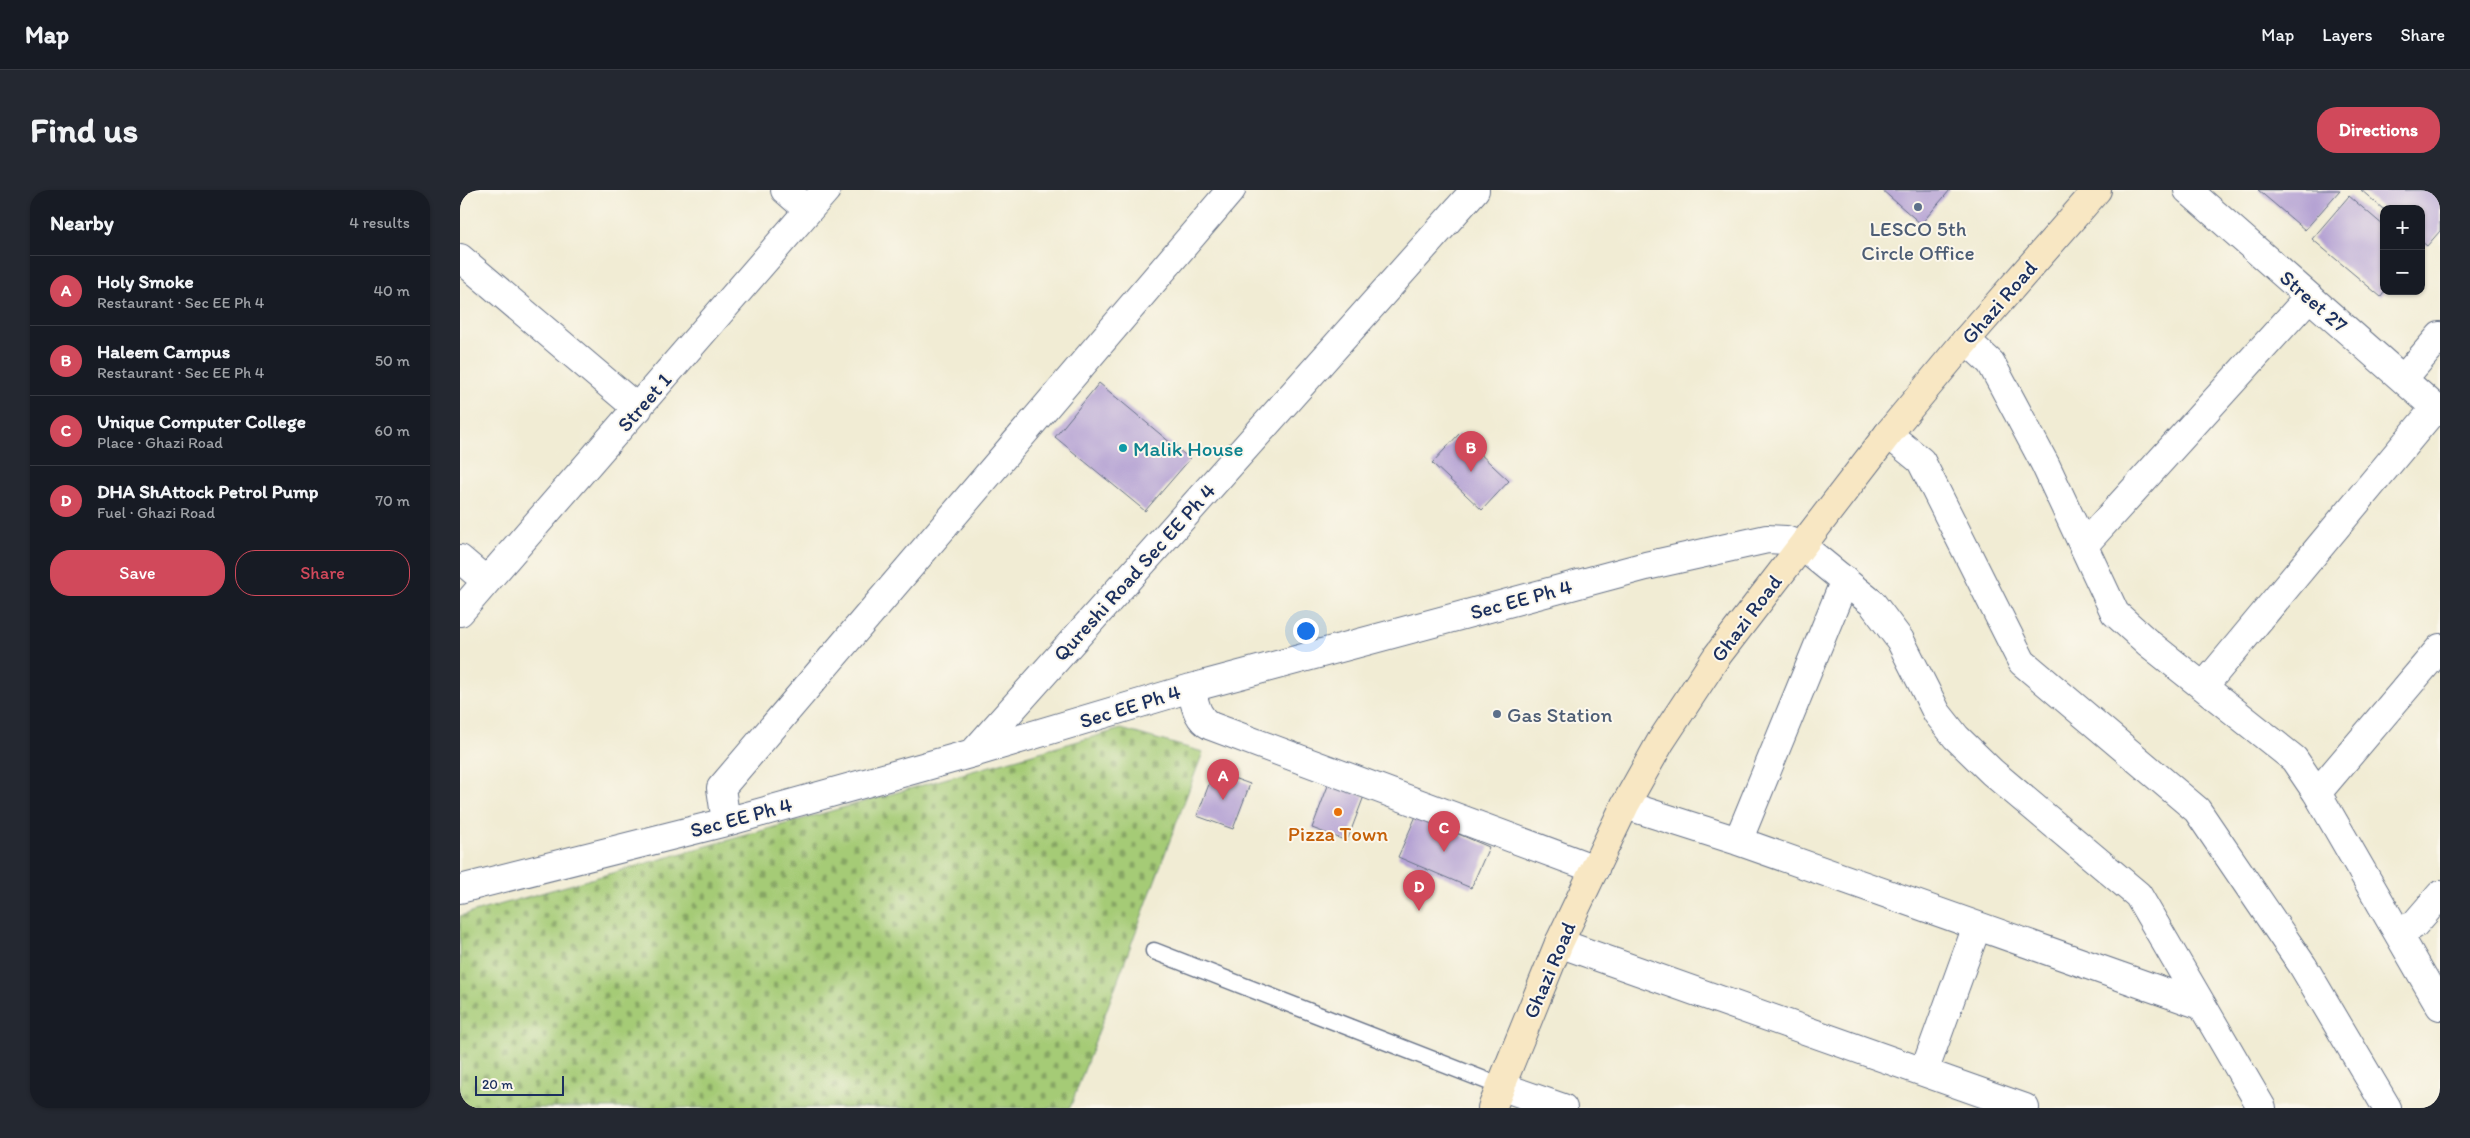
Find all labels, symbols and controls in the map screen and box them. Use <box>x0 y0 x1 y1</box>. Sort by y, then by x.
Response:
text: Map <box>25 20 69 49</box>
text: Map <box>2261 24 2294 46</box>
text: Layers <box>2322 24 2372 46</box>
text: Share <box>2400 24 2445 46</box>
button: Directions <box>2317 107 2440 153</box>
text: Find us <box>30 109 138 151</box>
marker: LESCO 5th Circle Office <box>1912 201 1924 213</box>
map controls <box>2380 205 2425 295</box>
button: + <box>2380 205 2425 250</box>
text: Nearby <box>50 210 114 235</box>
text: 4 results <box>349 213 410 232</box>
place label: LESCO 5th Circle Office <box>1861 216 1975 265</box>
button: − <box>2380 250 2425 295</box>
street label: Ghazi Road <box>1956 255 2042 349</box>
street label: Street 27 <box>2275 265 2353 337</box>
text: Holy Smoke <box>97 270 194 293</box>
text: A <box>61 281 71 300</box>
text: 40 m <box>373 281 410 300</box>
text: Restaurant · Sec EE Ph 4 <box>97 293 264 312</box>
text: Haleem Campus <box>97 340 230 363</box>
text: B <box>61 351 71 370</box>
text: 50 m <box>375 351 410 370</box>
text: Restaurant · Sec EE Ph 4 <box>97 363 264 382</box>
street label: Street 1 <box>612 367 677 437</box>
text: Unique Computer College <box>97 410 306 433</box>
text: C <box>61 421 71 440</box>
text: 60 m <box>375 421 410 440</box>
pin: B <box>1455 431 1487 472</box>
text: Place · Ghazi Road <box>97 433 223 452</box>
place label: Malik House <box>1133 436 1243 461</box>
marker: Malik House <box>1117 442 1129 454</box>
street label: Qureshi Road Sec EE Ph 4 <box>1048 478 1221 666</box>
text: DHA ShAttock Petrol Pump <box>97 480 318 503</box>
text: D <box>61 491 71 510</box>
text: 70 m <box>375 491 410 510</box>
text: Fuel · Ghazi Road <box>97 503 215 522</box>
button: Save <box>50 550 225 596</box>
button: Share <box>235 550 410 596</box>
street label: Ghazi Road <box>1705 569 1787 666</box>
street label: Sec EE Ph 4 <box>1467 573 1575 625</box>
your location <box>1293 618 1319 644</box>
street label: Sec EE Ph 4 <box>1076 679 1184 733</box>
place label: Gas Station <box>1507 702 1612 727</box>
marker: Gas Station <box>1491 708 1503 720</box>
pin: A <box>1207 759 1239 800</box>
street label: Sec EE Ph 4 <box>687 791 795 843</box>
marker: Pizza Town <box>1332 806 1344 818</box>
pin: C <box>1428 811 1460 852</box>
place label: Pizza Town <box>1288 821 1388 846</box>
pin: D <box>1403 870 1435 911</box>
street label: Ghazi Road <box>1517 917 1581 1022</box>
scale bar <box>475 1073 564 1096</box>
text: 20 m <box>482 1076 513 1093</box>

